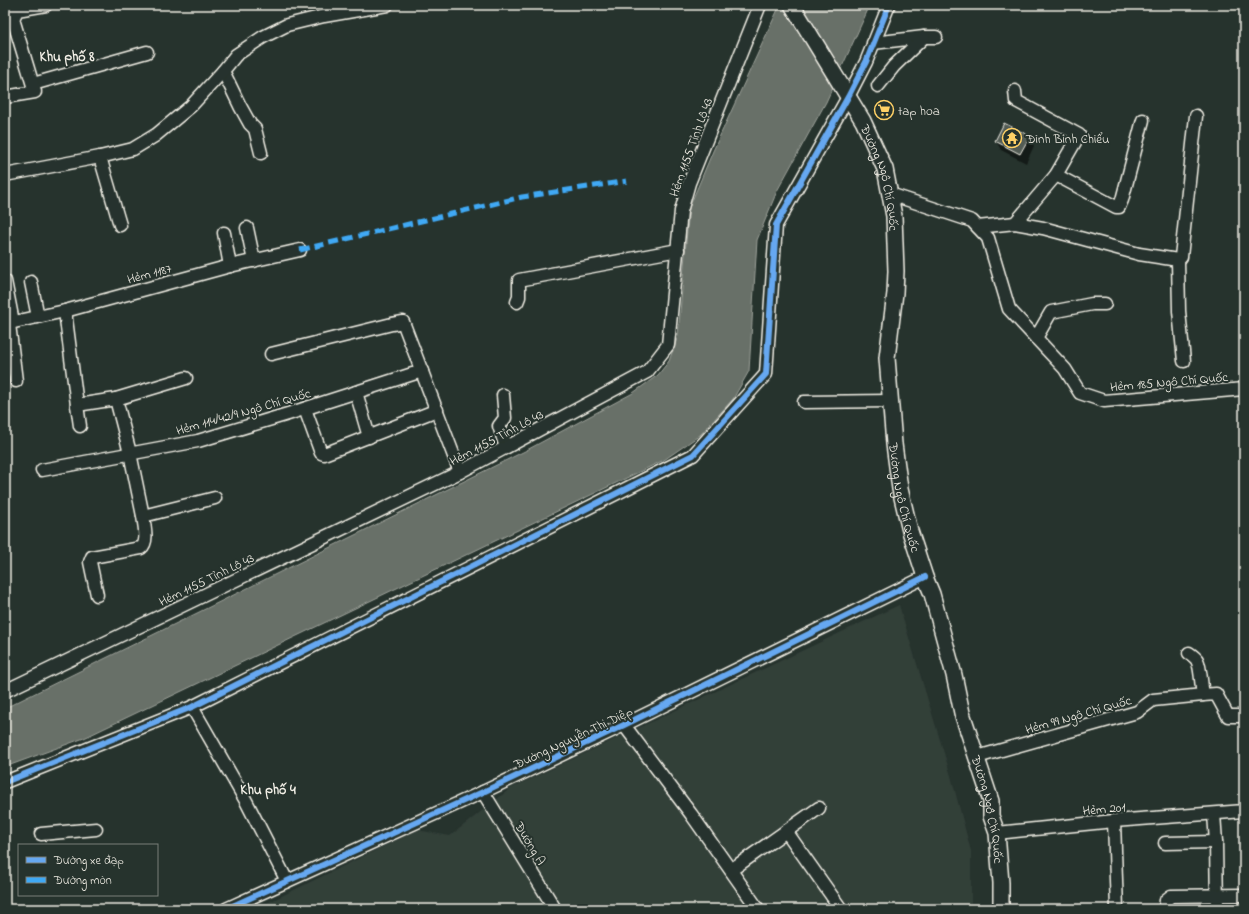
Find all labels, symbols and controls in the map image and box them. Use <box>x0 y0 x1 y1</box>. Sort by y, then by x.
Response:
district label: Khu phố 8 <box>40 47 95 68</box>
street label: Hẻm 1155 Tỉnh Lộ 43 <box>665 95 718 200</box>
supermarket icon: tap hoa <box>873 99 895 121</box>
place label: tap hoa <box>898 102 940 121</box>
street label: Đường Ngô Chí Quốc <box>854 121 903 232</box>
temple icon: Đình Bình Chiểu <box>1001 127 1023 149</box>
place label: Đình Bình Chiểu <box>1025 130 1110 149</box>
street label: Hẻm 1187 <box>125 259 174 289</box>
street label: Hẻm 185 Ngô Chí Quốc <box>1109 368 1229 398</box>
street label: Hẻm 114/42/9 Ngô Chí Quốc <box>174 384 313 442</box>
street label: Hẻm 1155 Tỉnh Lộ 43 <box>446 406 547 471</box>
street label: Đường Ngô Chí Quốc <box>883 441 924 555</box>
street label: Hẻm 1155 Tỉnh Lộ 43 <box>156 549 257 612</box>
street label: Hẻm 99 Ngô Chí Quốc <box>1023 691 1134 741</box>
street label: Đường Nguyễn Thị Diệp <box>510 702 637 776</box>
street label: Đường Ngô Chí Quốc <box>965 752 1007 864</box>
district label: Khu phố 4 <box>240 780 296 801</box>
street label: Hẻm 201 <box>1082 798 1126 821</box>
street label: Đường A <box>508 818 550 869</box>
legend <box>18 844 158 896</box>
text: Đường xe đạp <box>53 852 124 871</box>
text: Đường mòn <box>53 872 112 891</box>

